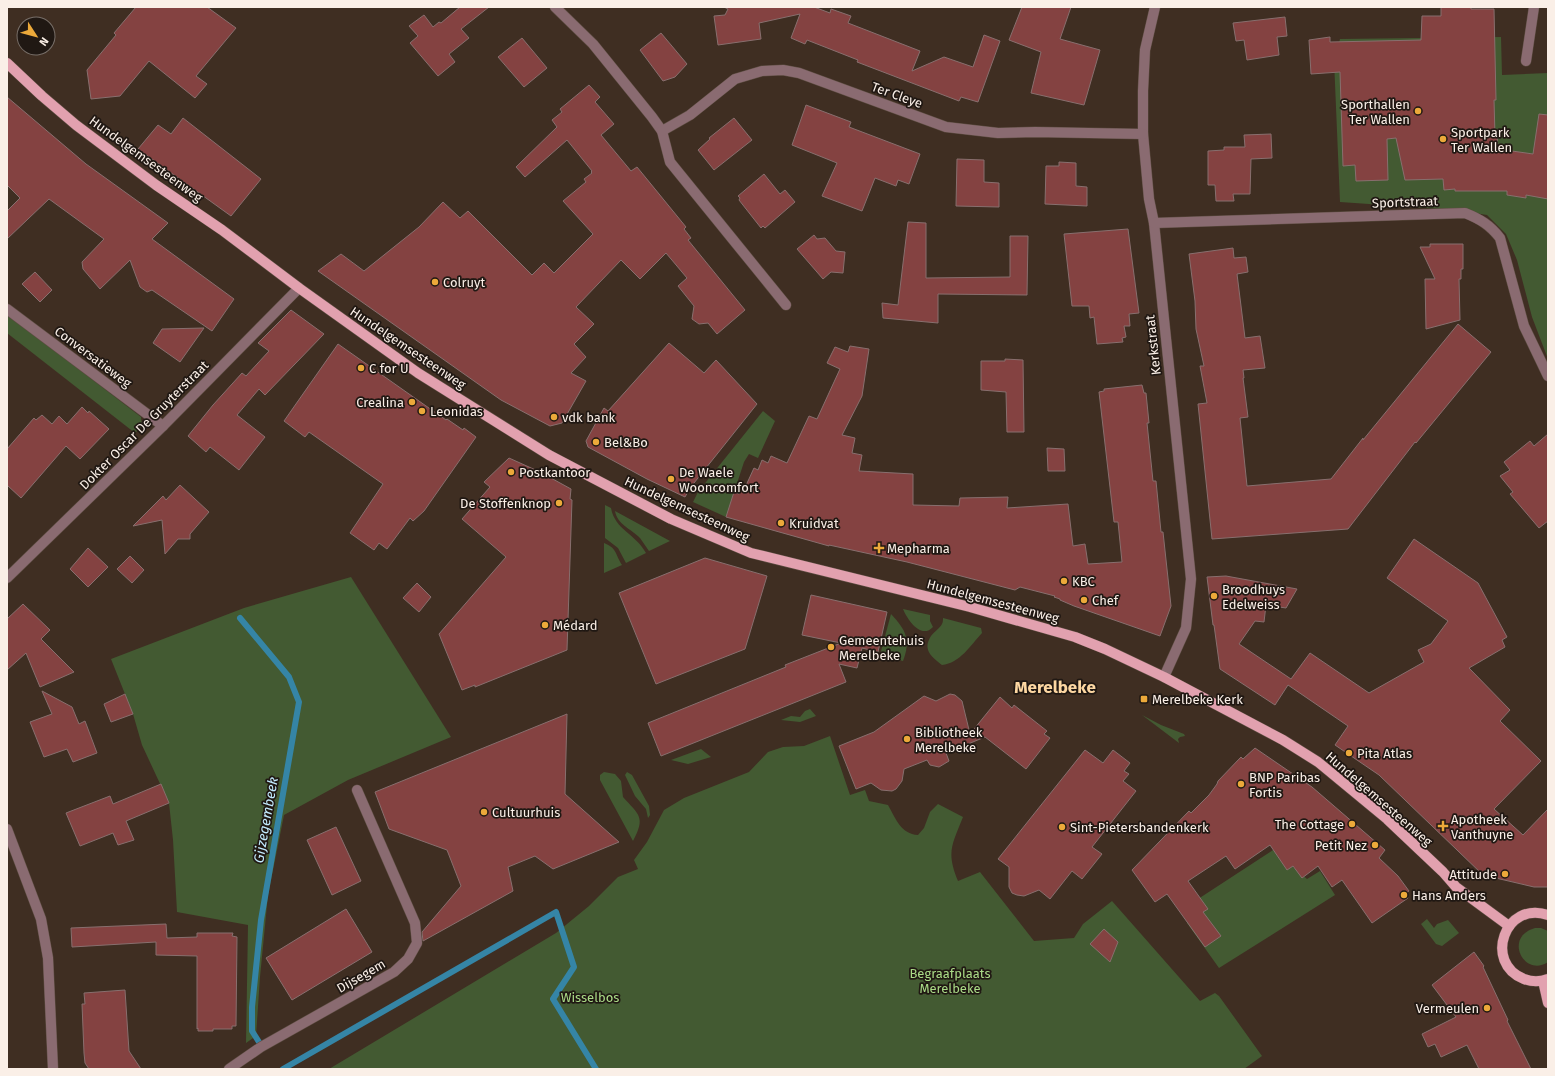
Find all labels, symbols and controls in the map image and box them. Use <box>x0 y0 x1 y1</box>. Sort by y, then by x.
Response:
north arrow <box>16 16 56 56</box>
text: N <box>36 35 51 48</box>
street label: Ter Cleye <box>870 79 924 111</box>
place label: Sporthallen Ter Wallen <box>1341 97 1410 127</box>
marker: Sporthallen Ter Wallen <box>1413 106 1423 116</box>
street label: Hundelgemsesteenweg <box>87 113 206 205</box>
place label: Sportpark Ter Wallen <box>1451 125 1512 155</box>
marker: Sportpark Ter Wallen <box>1438 134 1448 144</box>
street label: Sportstraat <box>1372 193 1439 211</box>
place label: Colruyt <box>443 275 485 290</box>
marker: Colruyt <box>430 277 440 287</box>
street label: Hundelgemsesteenweg <box>347 304 469 392</box>
street label: Kerkstraat <box>1142 314 1164 376</box>
street label: Conversatieweg <box>52 323 134 391</box>
street label: Dokter Oscar De Gruyterstraat <box>76 357 212 493</box>
place label: C for U <box>369 361 409 376</box>
marker: C for U <box>356 363 366 373</box>
place label: Crealina <box>356 395 404 410</box>
marker: Crealina <box>407 397 417 407</box>
place label: Leonidas <box>430 404 483 419</box>
marker: Leonidas <box>417 406 427 416</box>
place label: vdk bank <box>562 410 616 425</box>
marker: vdk bank <box>549 412 559 422</box>
place label: Bel&Bo <box>604 435 648 450</box>
marker: Bel&Bo <box>591 437 601 447</box>
place label: Postkantoor <box>519 465 590 480</box>
place label: De Waele Wooncomfort <box>679 465 759 495</box>
marker: Postkantoor <box>506 467 516 477</box>
street label: Hundelgemsesteenweg <box>622 473 752 545</box>
marker: De Waele Wooncomfort <box>666 474 676 484</box>
place label: De Stoffenknop <box>460 496 551 511</box>
marker: De Stoffenknop <box>554 498 564 508</box>
place label: Kruidvat <box>789 516 839 531</box>
marker: Kruidvat <box>776 518 786 528</box>
place label: Mepharma <box>887 541 950 556</box>
marker: Mepharma <box>874 543 884 553</box>
place label: KBC <box>1072 574 1096 589</box>
street label: Hundelgemsesteenweg <box>925 576 1061 626</box>
marker: KBC <box>1059 576 1069 586</box>
place label: Broodhuys Edelweiss <box>1222 582 1285 612</box>
marker: Broodhuys Edelweiss <box>1209 591 1219 601</box>
place label: Chef <box>1092 593 1120 608</box>
marker: Chef <box>1079 595 1089 605</box>
place label: Médard <box>553 618 597 633</box>
marker: Médard <box>540 620 550 630</box>
place label: Gemeentehuis Merelbeke <box>839 633 924 663</box>
marker: Gemeentehuis Merelbeke <box>826 642 836 652</box>
district label: Merelbeke <box>1014 677 1096 698</box>
place label: Merelbeke Kerk <box>1152 692 1243 707</box>
marker: Merelbeke Kerk <box>1139 694 1149 704</box>
place label: Bibliotheek Merelbeke <box>915 725 983 755</box>
marker: Bibliotheek Merelbeke <box>902 734 912 744</box>
place label: Pita Atlas <box>1357 746 1412 761</box>
marker: Pita Atlas <box>1344 748 1354 758</box>
street label: Hundelgemsesteenweg <box>1323 749 1435 849</box>
place label: BNP Paribas Fortis <box>1249 770 1320 800</box>
water label: Gijzegembeek <box>250 775 282 864</box>
marker: BNP Paribas Fortis <box>1236 779 1246 789</box>
place label: Cultuurhuis <box>492 805 560 820</box>
marker: Cultuurhuis <box>479 807 489 817</box>
place label: Apotheek Vanthuyne <box>1451 812 1513 842</box>
place label: The Cottage <box>1275 817 1344 832</box>
marker: The Cottage <box>1347 819 1357 829</box>
place label: Sint-Pietersbandenkerk <box>1070 820 1209 835</box>
marker: Apotheek Vanthuyne <box>1438 821 1448 831</box>
marker: Sint-Pietersbandenkerk <box>1057 822 1067 832</box>
place label: Petit Nez <box>1315 838 1367 853</box>
marker: Petit Nez <box>1370 840 1380 850</box>
place label: Attitude <box>1449 867 1497 882</box>
marker: Attitude <box>1500 869 1510 879</box>
place label: Hans Anders <box>1412 888 1486 903</box>
marker: Hans Anders <box>1399 890 1409 900</box>
street label: Dijsegem <box>334 956 388 996</box>
park label: Begraafplaats Merelbeke <box>909 966 991 996</box>
park label: Wisselbos <box>561 990 619 1005</box>
place label: Vermeulen <box>1416 1001 1479 1016</box>
marker: Vermeulen <box>1482 1003 1492 1013</box>

